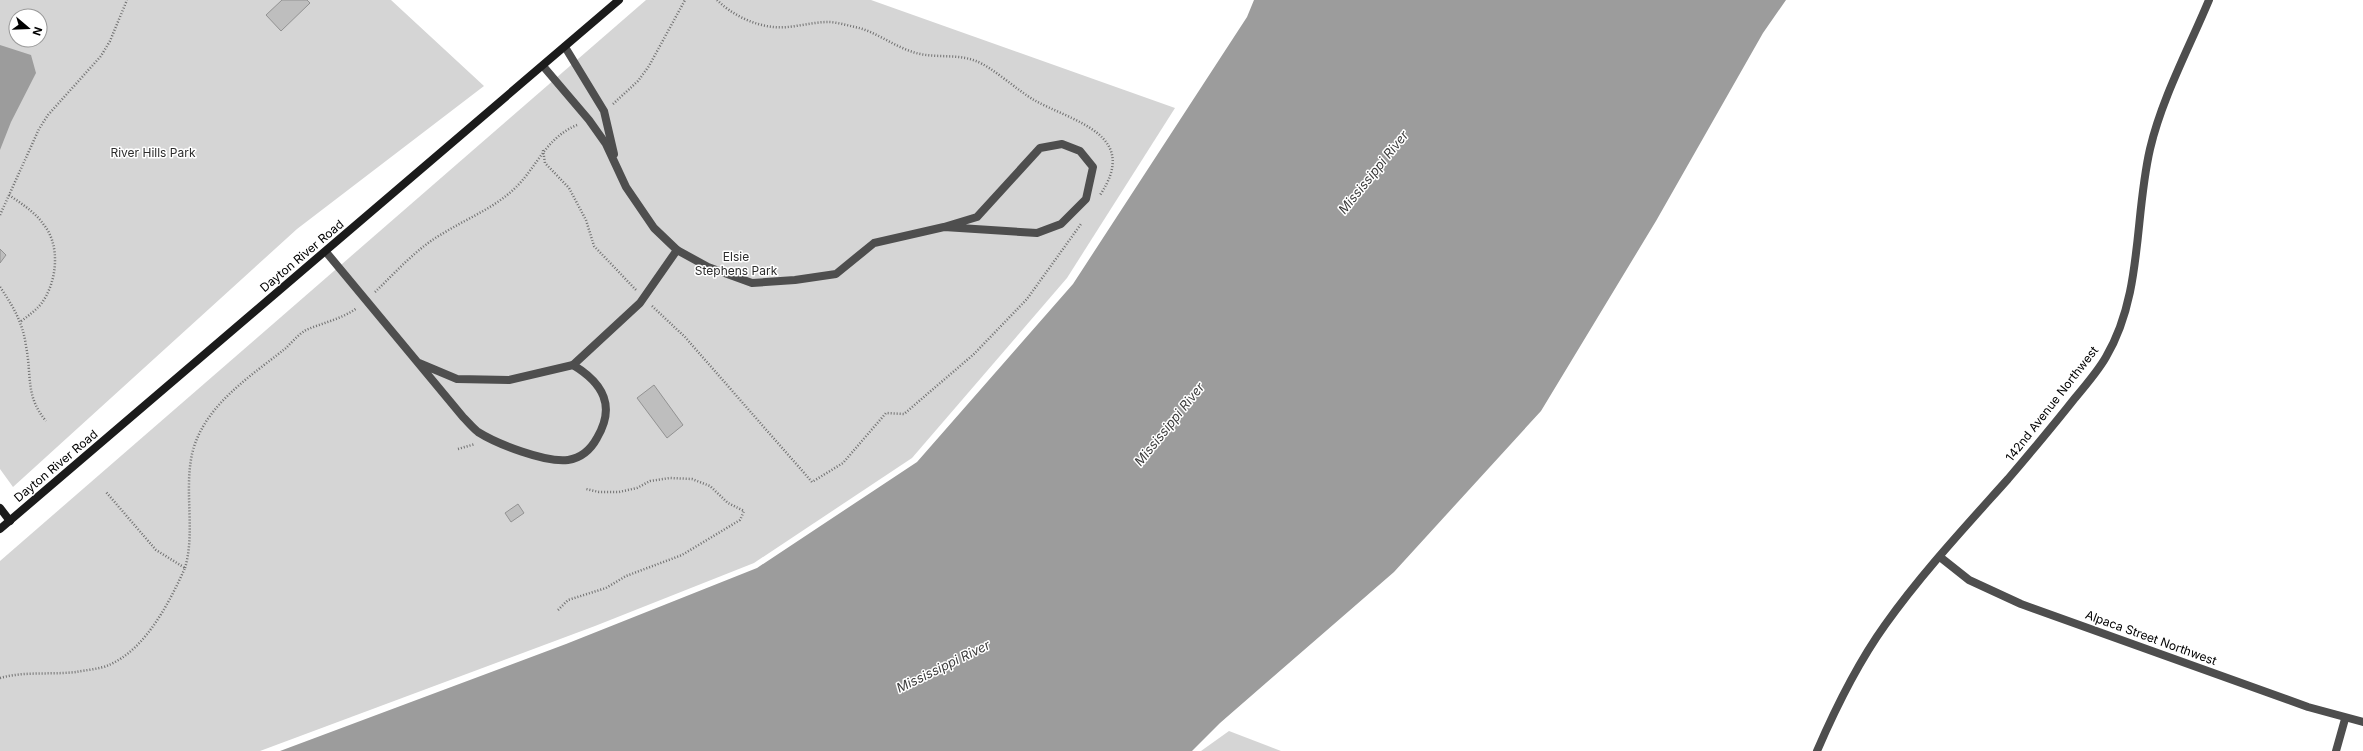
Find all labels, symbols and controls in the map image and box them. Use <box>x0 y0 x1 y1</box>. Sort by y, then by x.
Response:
north arrow <box>8 8 48 48</box>
text: N <box>29 25 45 38</box>
water label: Mississippi River <box>1335 126 1412 217</box>
park label: River Hills Park <box>110 145 196 160</box>
street label: Dayton River Road <box>257 216 347 295</box>
park label: Elsie Stephens Park <box>695 249 778 278</box>
street label: 142nd Avenue Northwest <box>2002 343 2101 464</box>
water label: Mississippi River <box>1131 378 1208 469</box>
street label: Dayton River Road <box>11 426 101 505</box>
street label: Alpaca Street Northwest <box>2084 607 2219 668</box>
water label: Mississippi River <box>894 636 993 696</box>

